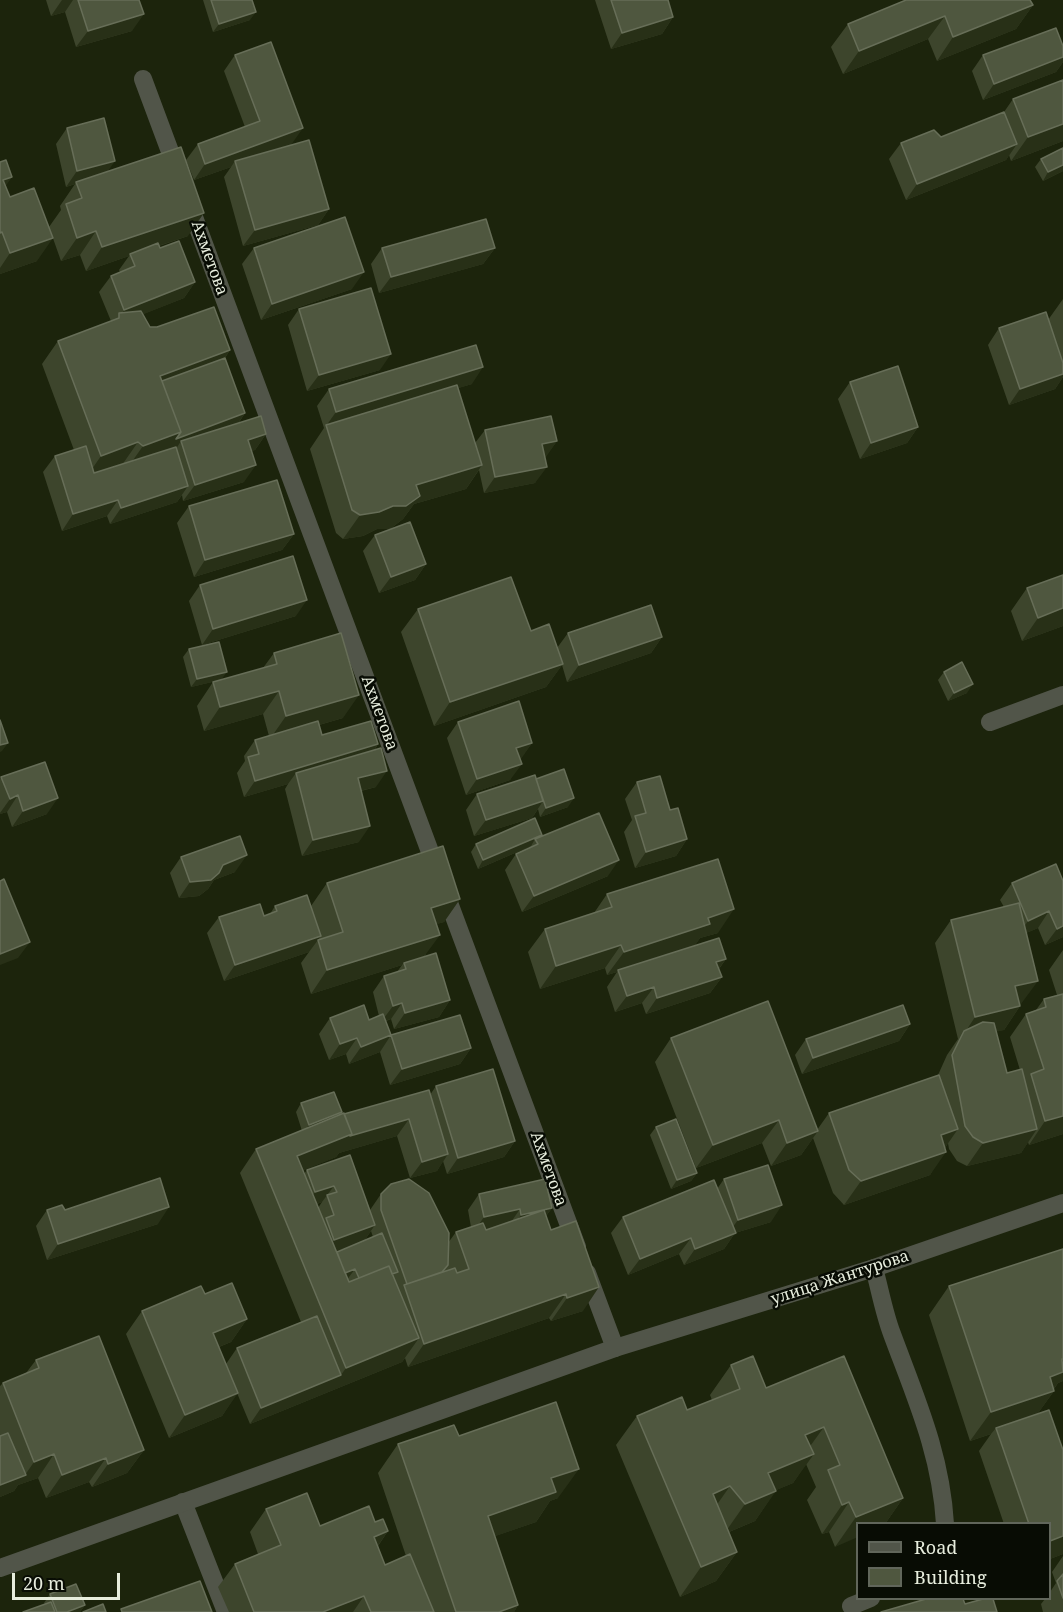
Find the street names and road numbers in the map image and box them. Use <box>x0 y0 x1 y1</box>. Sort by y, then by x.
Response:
street label: Ахметова <box>187 218 231 298</box>
street label: Ахметова <box>357 673 401 753</box>
street label: Ахметова <box>526 1129 570 1209</box>
street label: улица Жантурова <box>769 1247 911 1309</box>

